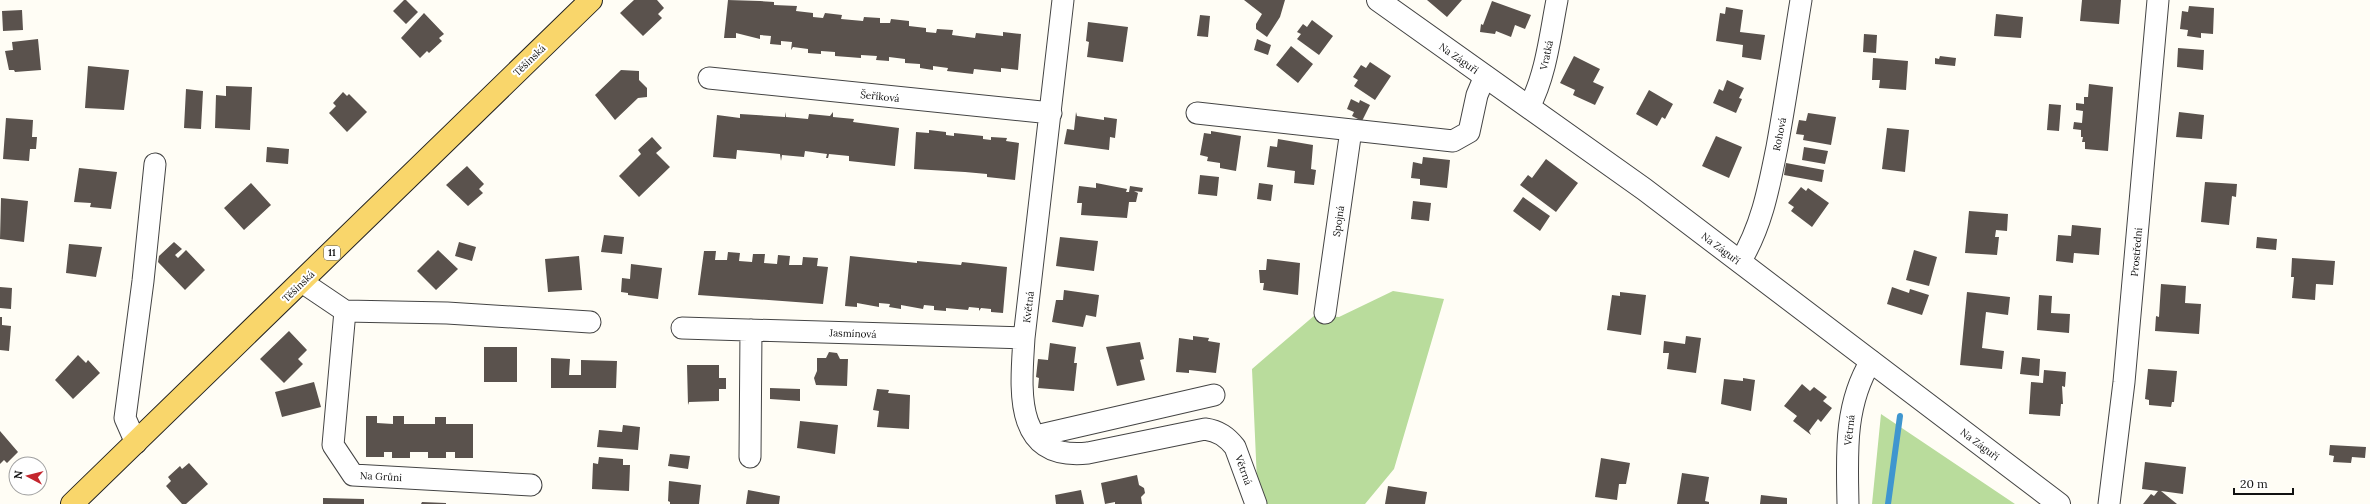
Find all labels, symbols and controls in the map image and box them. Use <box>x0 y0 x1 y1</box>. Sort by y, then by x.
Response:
street label: Vratká <box>1537 39 1556 72</box>
street label: Na Záguří <box>1436 40 1481 77</box>
street label: Těšínská <box>510 42 548 79</box>
street label: Šeříková <box>860 88 900 105</box>
street label: Rohová <box>1770 116 1789 152</box>
street label: Spojná <box>1330 205 1347 237</box>
street label: Prostřední <box>2128 227 2145 277</box>
street label: Na Záguří <box>1699 230 1743 267</box>
road number: 11 <box>324 246 340 260</box>
street label: Těšínská <box>279 268 317 305</box>
street label: Květná <box>1020 290 1037 324</box>
street label: Jasmínová <box>828 326 877 341</box>
street label: Větrná <box>1841 414 1858 447</box>
street label: Na Záguří <box>1958 426 2002 463</box>
street label: Větrná <box>1232 452 1255 487</box>
north arrow <box>8 456 48 496</box>
text: N <box>11 469 26 480</box>
street label: Na Grůni <box>360 469 403 484</box>
scale bar <box>2234 470 2293 496</box>
text: 20 m <box>2240 476 2268 491</box>

